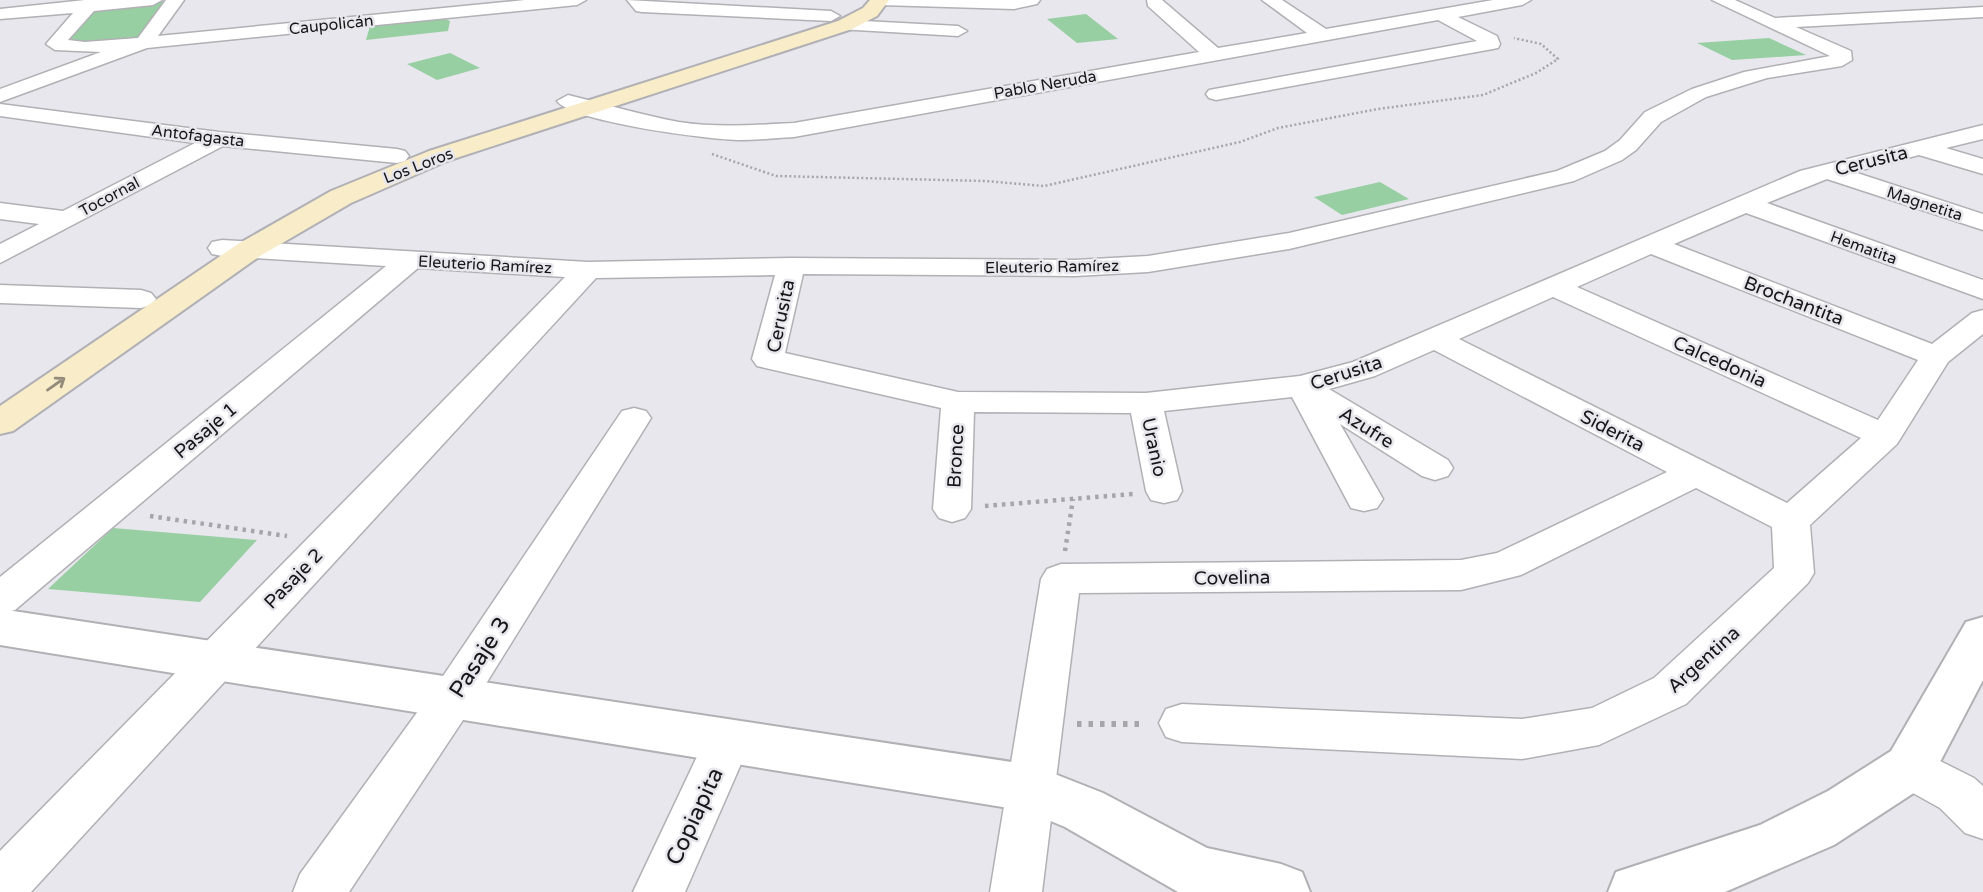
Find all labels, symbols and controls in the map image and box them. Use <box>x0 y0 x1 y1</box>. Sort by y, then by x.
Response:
street label: Caupolicán <box>288 11 374 39</box>
street label: Pablo Neruda <box>992 66 1098 104</box>
street label: Antofagasta <box>150 120 246 152</box>
street label: Cerusita <box>1833 141 1910 181</box>
street label: Los Loros <box>381 144 456 188</box>
street label: Tocornal <box>76 173 143 221</box>
street label: Magnetita <box>1884 182 1965 226</box>
street label: Hematita <box>1828 227 1900 269</box>
street label: Eleuterio Ramírez <box>418 252 552 278</box>
street label: Eleuterio Ramírez <box>985 256 1119 278</box>
street label: Brochantita <box>1741 272 1847 330</box>
street label: Cerusita <box>762 278 799 355</box>
street label: Calcedonia <box>1669 332 1770 392</box>
street label: Cerusita <box>1308 351 1385 395</box>
one-way arrow <box>46 377 65 391</box>
street label: Pasaje 1 <box>170 398 242 463</box>
street label: Azufre <box>1335 403 1398 453</box>
street label: Siderita <box>1577 405 1648 456</box>
street label: Uranio <box>1137 416 1171 479</box>
street label: Bronce <box>943 424 969 489</box>
street label: Pasaje 2 <box>260 544 328 613</box>
street label: Covelina <box>1193 566 1271 590</box>
street label: Pasaje 3 <box>443 612 516 703</box>
street label: Argentina <box>1663 622 1744 698</box>
street label: Copiapita <box>660 763 730 870</box>

